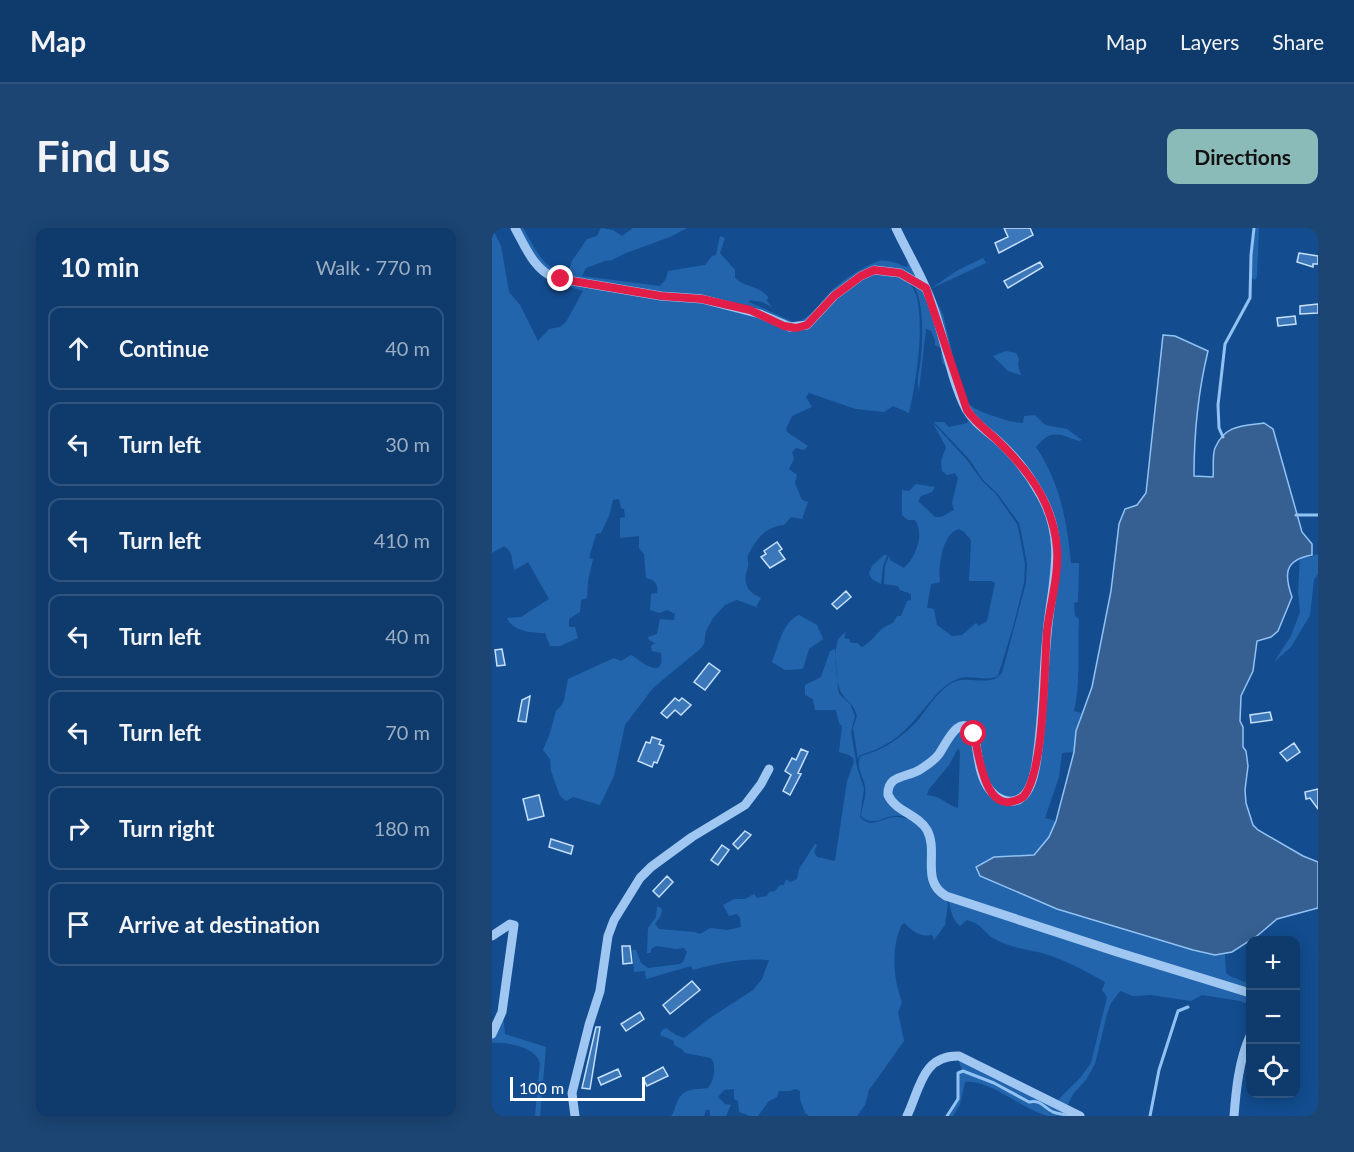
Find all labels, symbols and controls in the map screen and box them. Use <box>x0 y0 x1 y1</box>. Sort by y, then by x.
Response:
text: Map <box>30 24 86 58</box>
text: Map <box>1106 29 1147 54</box>
text: Layers <box>1180 29 1239 54</box>
text: Share <box>1272 29 1324 54</box>
button: Directions <box>1167 129 1318 184</box>
text: Find us <box>36 131 170 181</box>
text: 10 min <box>60 251 140 283</box>
text: Walk · 770 m <box>316 255 432 279</box>
route end <box>547 265 573 291</box>
icon: ahead <box>62 332 95 365</box>
text: Continue <box>119 335 209 362</box>
text: 40 m <box>385 336 430 360</box>
icon: left <box>62 428 95 461</box>
text: Turn left <box>119 431 201 458</box>
text: 30 m <box>385 432 430 456</box>
icon: left <box>62 524 95 557</box>
text: Turn left <box>119 527 201 554</box>
text: 410 m <box>374 528 430 552</box>
icon: left <box>62 620 95 653</box>
text: Turn left <box>119 623 201 650</box>
text: 40 m <box>385 624 430 648</box>
icon: left <box>62 716 95 749</box>
text: Turn left <box>119 719 201 746</box>
text: 70 m <box>385 720 430 744</box>
route start <box>960 720 986 746</box>
icon: right <box>62 812 95 845</box>
text: Turn right <box>119 815 214 842</box>
text: 180 m <box>374 816 430 840</box>
icon: arrive <box>62 908 95 941</box>
text: Arrive at destination <box>119 911 320 938</box>
map controls <box>1246 936 1300 1098</box>
button: + <box>1246 936 1300 990</box>
button: − <box>1246 990 1300 1044</box>
button: locate <box>1246 1044 1300 1098</box>
scale bar <box>510 1074 645 1102</box>
text: 100 m <box>519 1078 564 1097</box>

